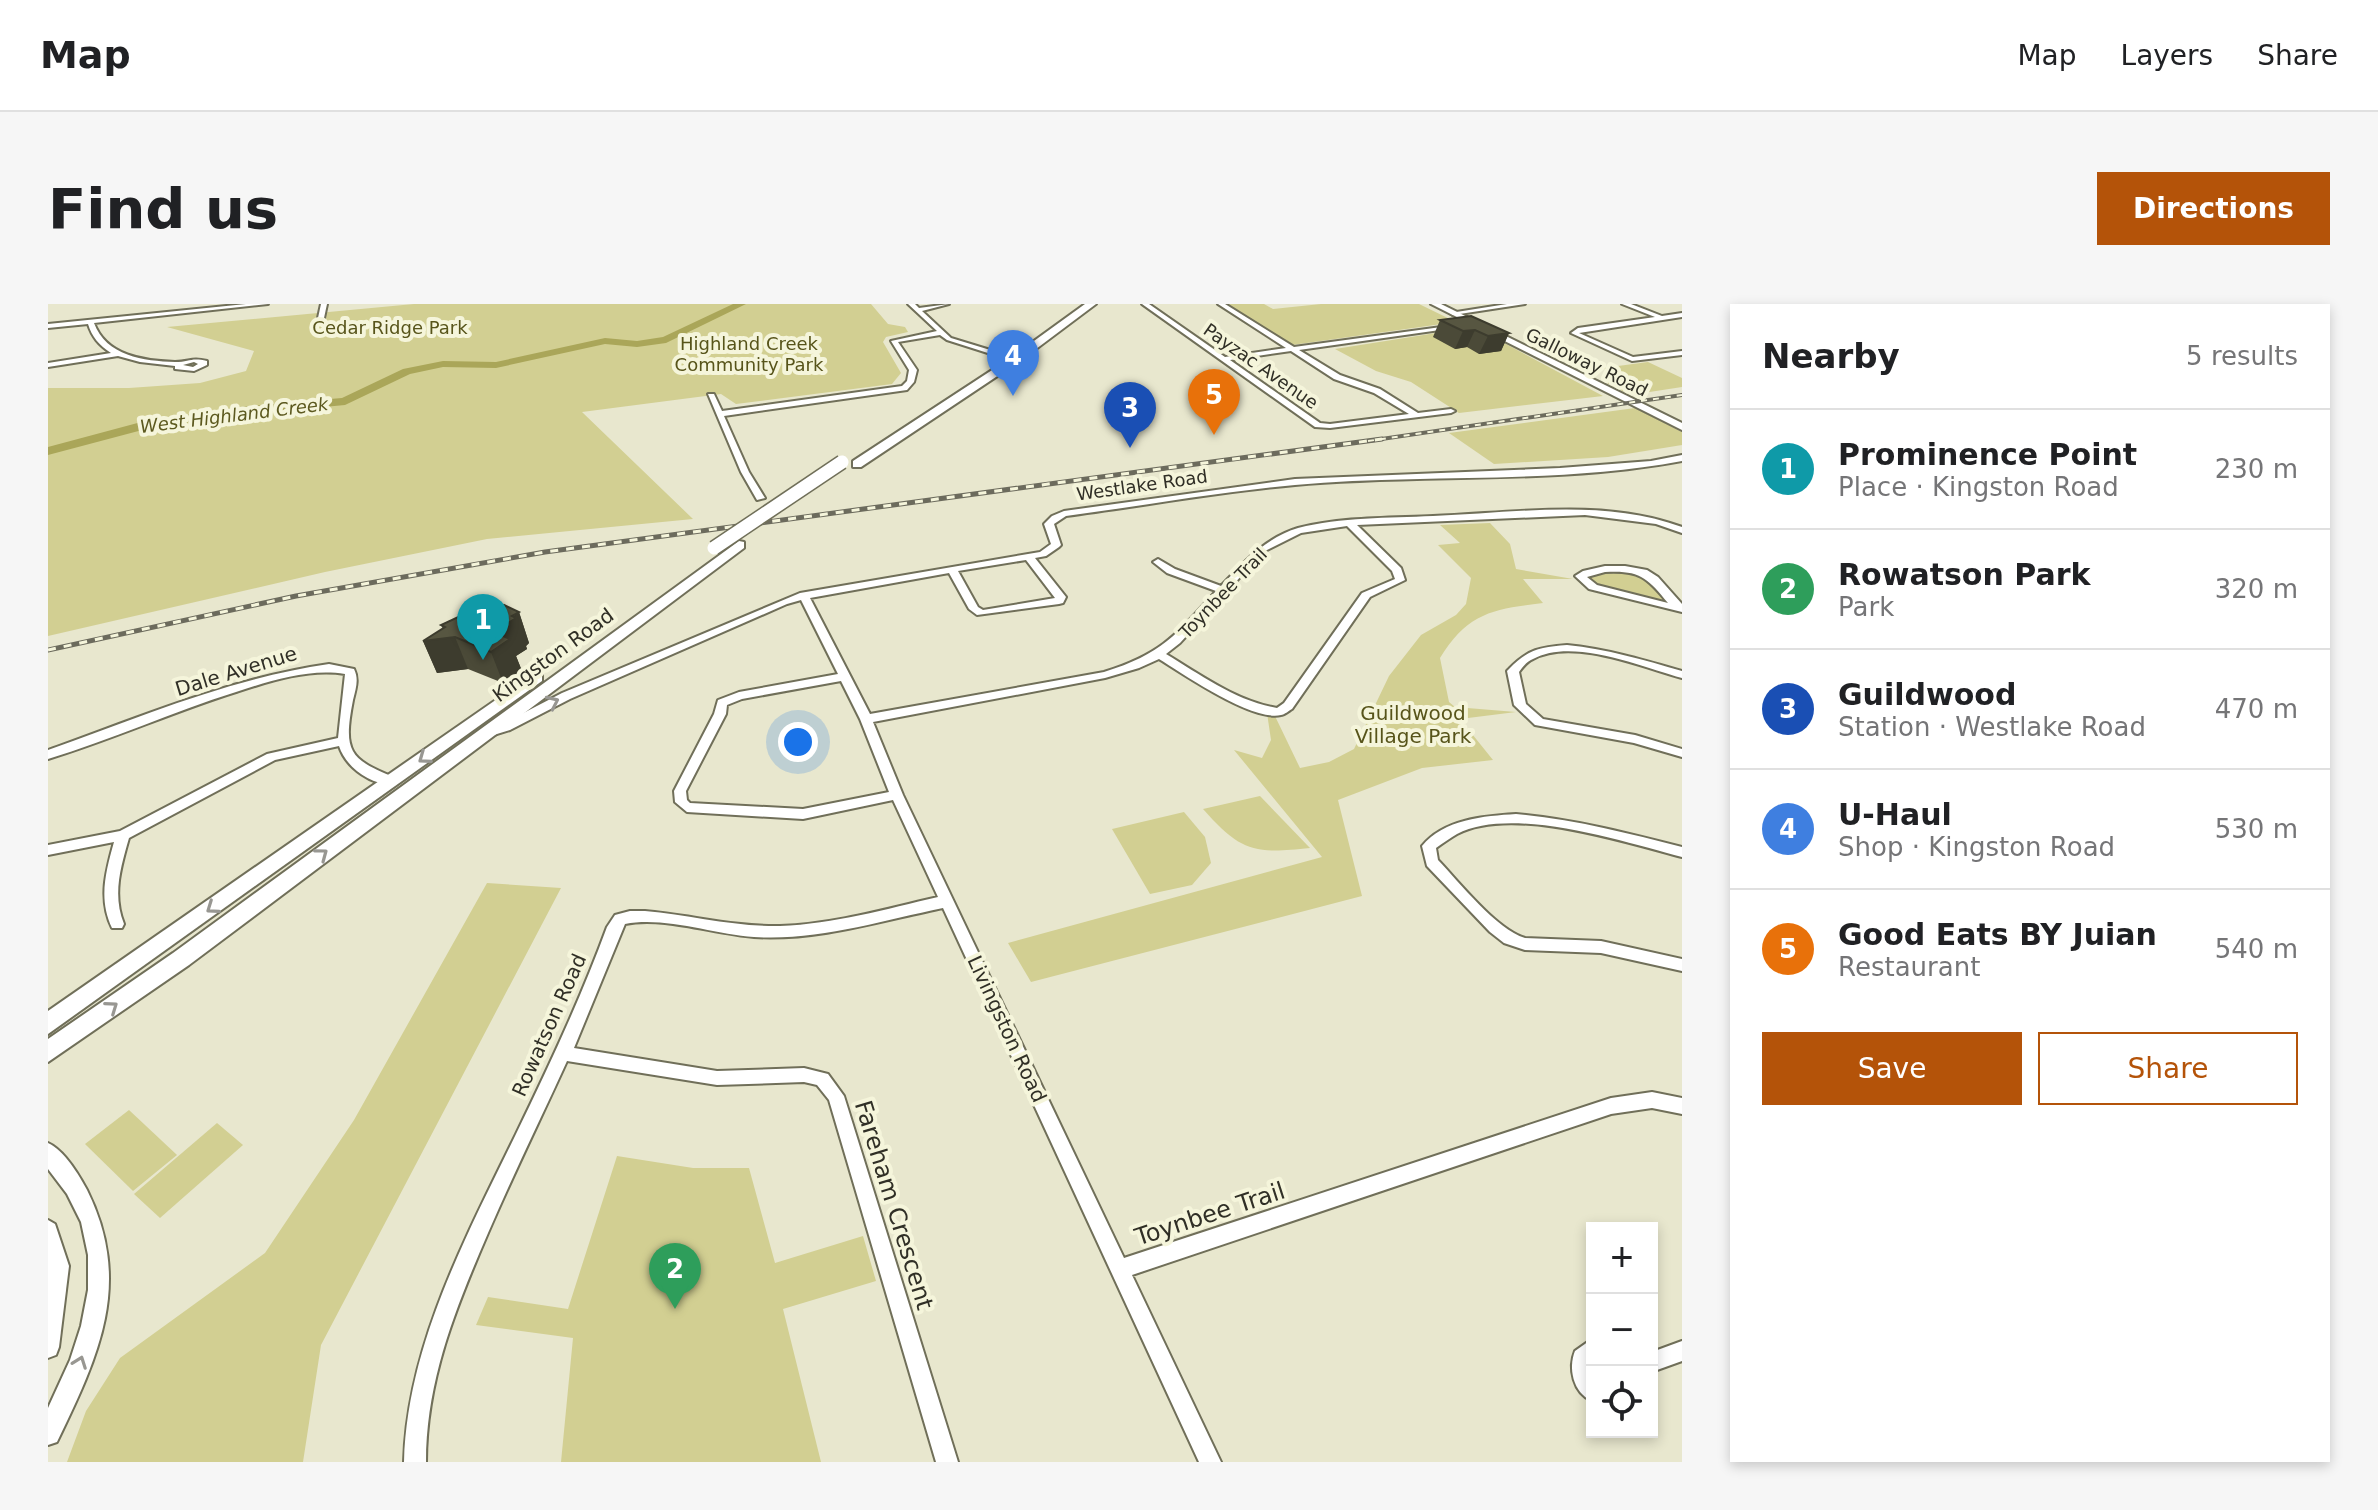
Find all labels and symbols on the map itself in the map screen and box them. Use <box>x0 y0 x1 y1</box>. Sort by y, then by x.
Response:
park label: Cedar Ridge Park <box>312 317 468 338</box>
street label: Payzac Avenue <box>1200 319 1322 413</box>
street label: Galloway Road <box>1522 323 1652 401</box>
pin: 4 <box>987 330 1039 396</box>
park label: Highland Creek Community Park <box>675 333 824 375</box>
pin: 5 <box>1188 369 1240 435</box>
pin: 3 <box>1104 382 1156 448</box>
water label: West Highland Creek <box>139 393 331 437</box>
street label: Westlake Road <box>1075 465 1209 505</box>
street label: Toynbee Trail <box>1174 544 1271 643</box>
pin: 1 <box>457 594 509 660</box>
street label: Kingston Road <box>488 603 618 707</box>
street label: Dale Avenue <box>172 641 300 701</box>
one-way arrow <box>545 696 560 712</box>
park label: Guildwood Village Park <box>1355 701 1472 748</box>
your location <box>778 722 818 762</box>
one-way arrow <box>419 749 433 763</box>
one-way arrow <box>313 849 327 864</box>
one-way arrow <box>206 898 220 913</box>
street label: Rowatson Road <box>507 950 591 1100</box>
street label: Livingston Road <box>962 952 1052 1106</box>
one-way arrow <box>103 1002 117 1017</box>
street label: Fareham Crescent <box>849 1097 939 1313</box>
street label: Toynbee Trail <box>1130 1177 1289 1252</box>
pin: 2 <box>649 1243 701 1309</box>
one-way arrow <box>70 1356 87 1370</box>

